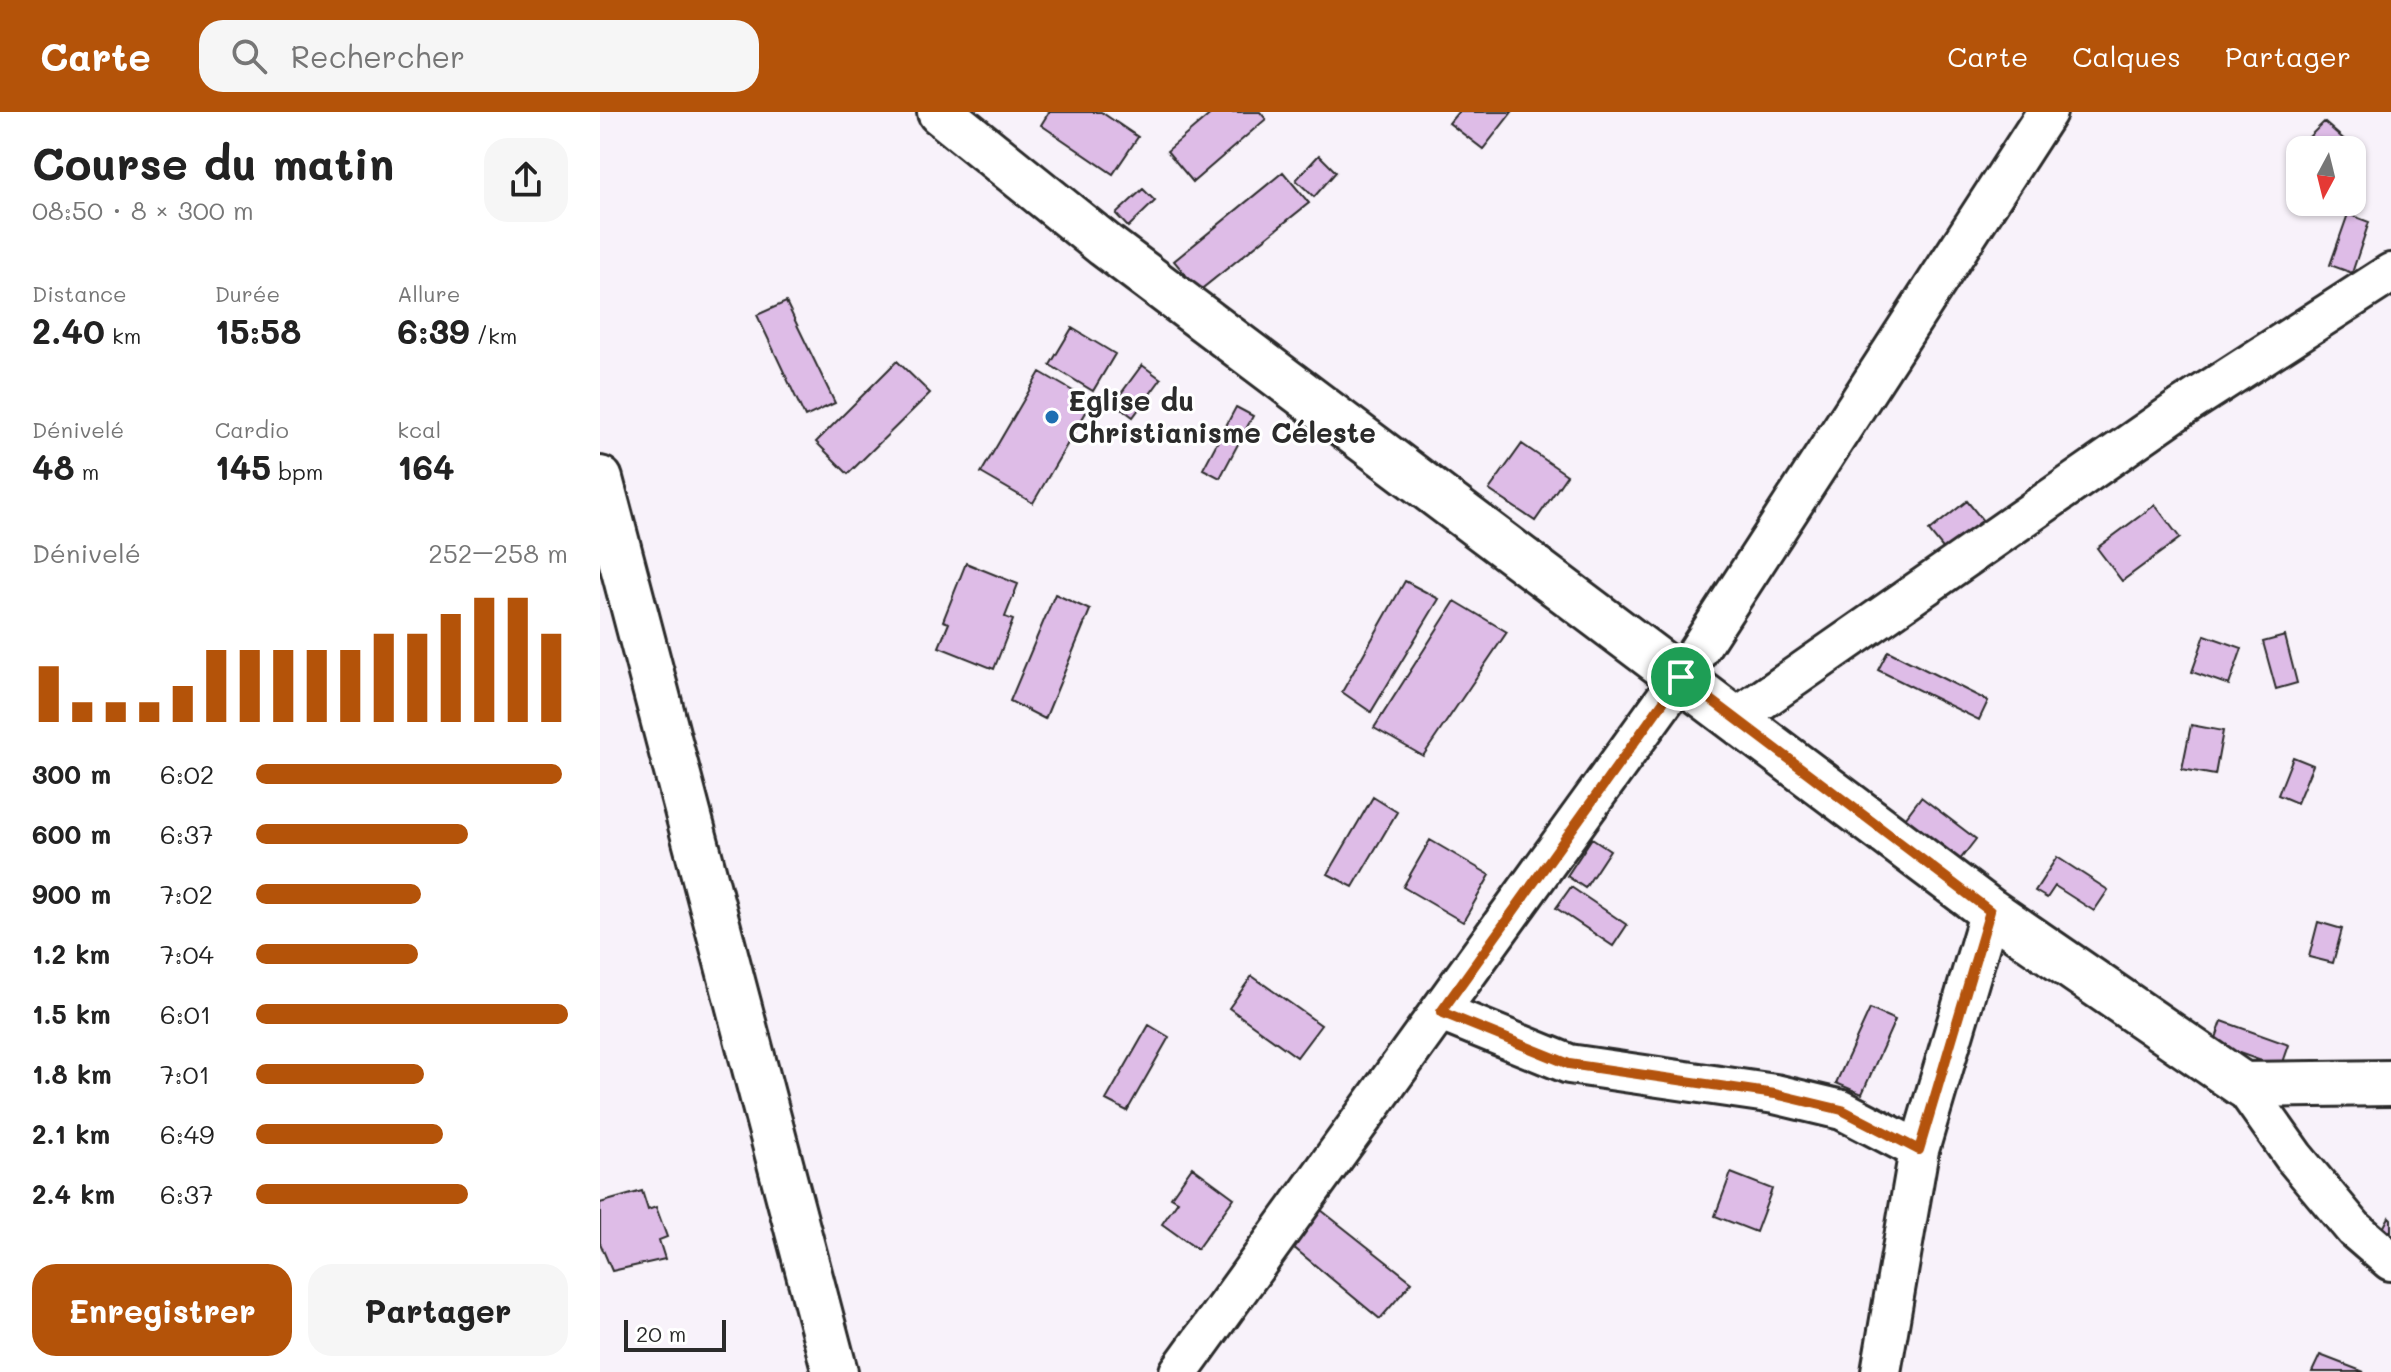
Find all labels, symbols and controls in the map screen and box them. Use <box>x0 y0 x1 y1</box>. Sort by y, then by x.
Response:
search box <box>199 20 759 92</box>
text: Carte <box>40 31 151 81</box>
icon: search <box>227 34 271 78</box>
text: Rechercher <box>291 36 465 76</box>
text: Carte <box>1947 38 2028 74</box>
text: Calques <box>2072 38 2181 74</box>
text: Partager <box>2225 38 2351 74</box>
text: Course du matin <box>32 134 394 191</box>
north arrow <box>2286 136 2366 216</box>
map controls <box>2286 136 2366 216</box>
button: share <box>484 138 568 222</box>
text: 08:50 · 8 × 300 m <box>32 193 254 227</box>
text: Distance <box>32 279 127 308</box>
text: Durée <box>215 279 280 308</box>
text: Allure <box>397 279 460 308</box>
text: 2.40 <box>32 308 105 353</box>
text: 15:58 <box>215 308 301 353</box>
text: 6:39 <box>397 308 470 353</box>
text: km <box>105 321 141 350</box>
text: /km <box>470 321 517 350</box>
place label: Eglise du Christianisme Céleste <box>1068 382 1376 450</box>
marker: Eglise du Christianisme Céleste <box>1043 408 1061 426</box>
text: Dénivelé <box>32 415 124 444</box>
text: Cardio <box>215 415 289 444</box>
text: kcal <box>397 415 441 444</box>
text: 48 <box>32 444 75 489</box>
text: 145 <box>215 444 271 489</box>
text: 164 <box>397 444 455 489</box>
text: m <box>75 457 99 486</box>
text: bpm <box>271 457 323 486</box>
text: Dénivelé <box>32 536 141 570</box>
text: 252–258 m <box>428 536 568 570</box>
pin <box>1647 643 1715 711</box>
icon: arrive <box>1659 655 1703 699</box>
text: 300 m <box>32 757 111 791</box>
text: 6:02 <box>160 757 214 791</box>
text: 600 m <box>32 817 111 851</box>
text: 6:37 <box>160 817 213 851</box>
text: 900 m <box>32 877 111 911</box>
text: 7:02 <box>160 877 213 911</box>
text: 1.2 km <box>32 937 110 971</box>
text: 7:04 <box>160 937 214 971</box>
text: 1.5 km <box>32 997 111 1031</box>
text: 6:01 <box>160 997 211 1031</box>
text: 1.8 km <box>32 1057 112 1091</box>
text: 7:01 <box>160 1057 210 1091</box>
text: 2.1 km <box>32 1117 110 1151</box>
text: 6:49 <box>160 1117 214 1151</box>
text: 2.4 km <box>32 1177 115 1211</box>
text: 6:37 <box>160 1177 213 1211</box>
button: Enregistrer <box>32 1264 292 1356</box>
button: Partager <box>308 1264 568 1356</box>
scale bar <box>624 1316 726 1352</box>
text: 20 m <box>636 1319 686 1348</box>

